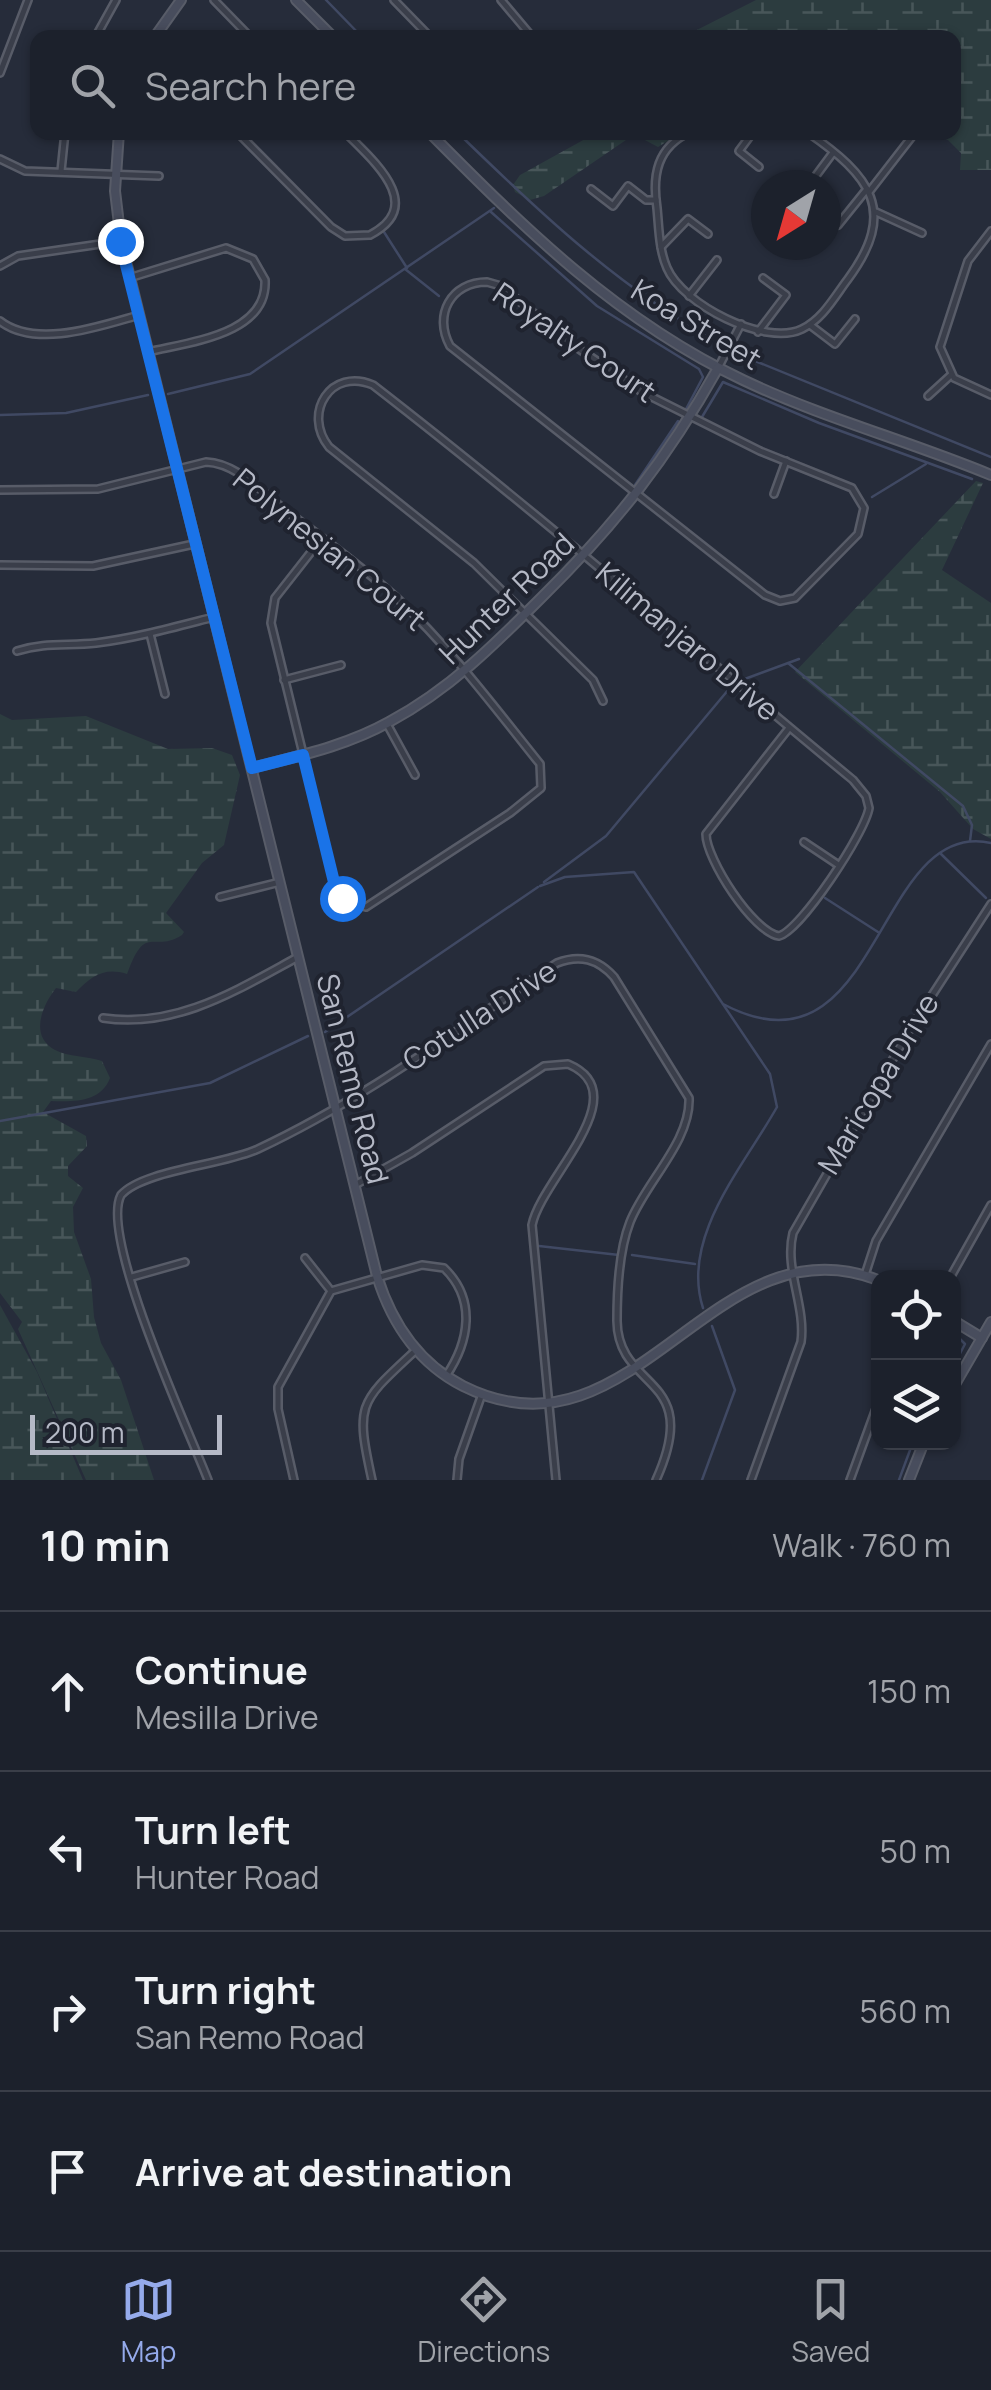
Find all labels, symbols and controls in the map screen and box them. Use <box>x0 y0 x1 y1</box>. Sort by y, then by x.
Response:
search box <box>30 30 961 140</box>
icon: search <box>65 58 120 113</box>
text: Search here <box>145 59 356 111</box>
north arrow <box>751 170 841 260</box>
route end <box>98 219 144 265</box>
street label: Koa Street <box>624 269 770 379</box>
street label: Royalty Court <box>485 272 664 411</box>
street label: Polynesian Court <box>225 458 435 639</box>
street label: Hunter Road <box>429 523 582 673</box>
street label: Kilimanjaro Drive <box>588 552 788 730</box>
route start <box>320 876 366 922</box>
street label: Cotulla Drive <box>394 950 564 1080</box>
street label: San Remo Road <box>308 969 399 1188</box>
street label: Maricopa Drive <box>808 985 948 1181</box>
map controls <box>871 1270 961 1450</box>
button: locate <box>871 1270 961 1360</box>
button: layers <box>871 1360 961 1450</box>
scale bar <box>30 1410 222 1454</box>
text: 200 m <box>45 1413 124 1451</box>
text: 10 min <box>40 1516 170 1574</box>
text: Walk · 760 m <box>772 1523 951 1567</box>
text: Continue <box>135 1643 308 1695</box>
icon: ahead <box>40 1664 95 1719</box>
text: 150 m <box>867 1669 951 1713</box>
text: Mesilla Drive <box>135 1695 319 1739</box>
text: Turn left <box>135 1803 291 1855</box>
icon: left <box>40 1824 95 1879</box>
text: 50 m <box>879 1829 951 1873</box>
text: Hunter Road <box>135 1855 320 1899</box>
text: Turn right <box>135 1963 316 2015</box>
icon: right <box>40 1984 95 2039</box>
text: 560 m <box>860 1989 951 2033</box>
text: San Remo Road <box>135 2015 365 2059</box>
icon: arrive <box>40 2144 95 2199</box>
text: Arrive at destination <box>135 2145 512 2197</box>
tab: Map <box>121 2272 176 2370</box>
tab: Directions <box>418 2272 550 2370</box>
tab: Saved <box>791 2272 870 2370</box>

